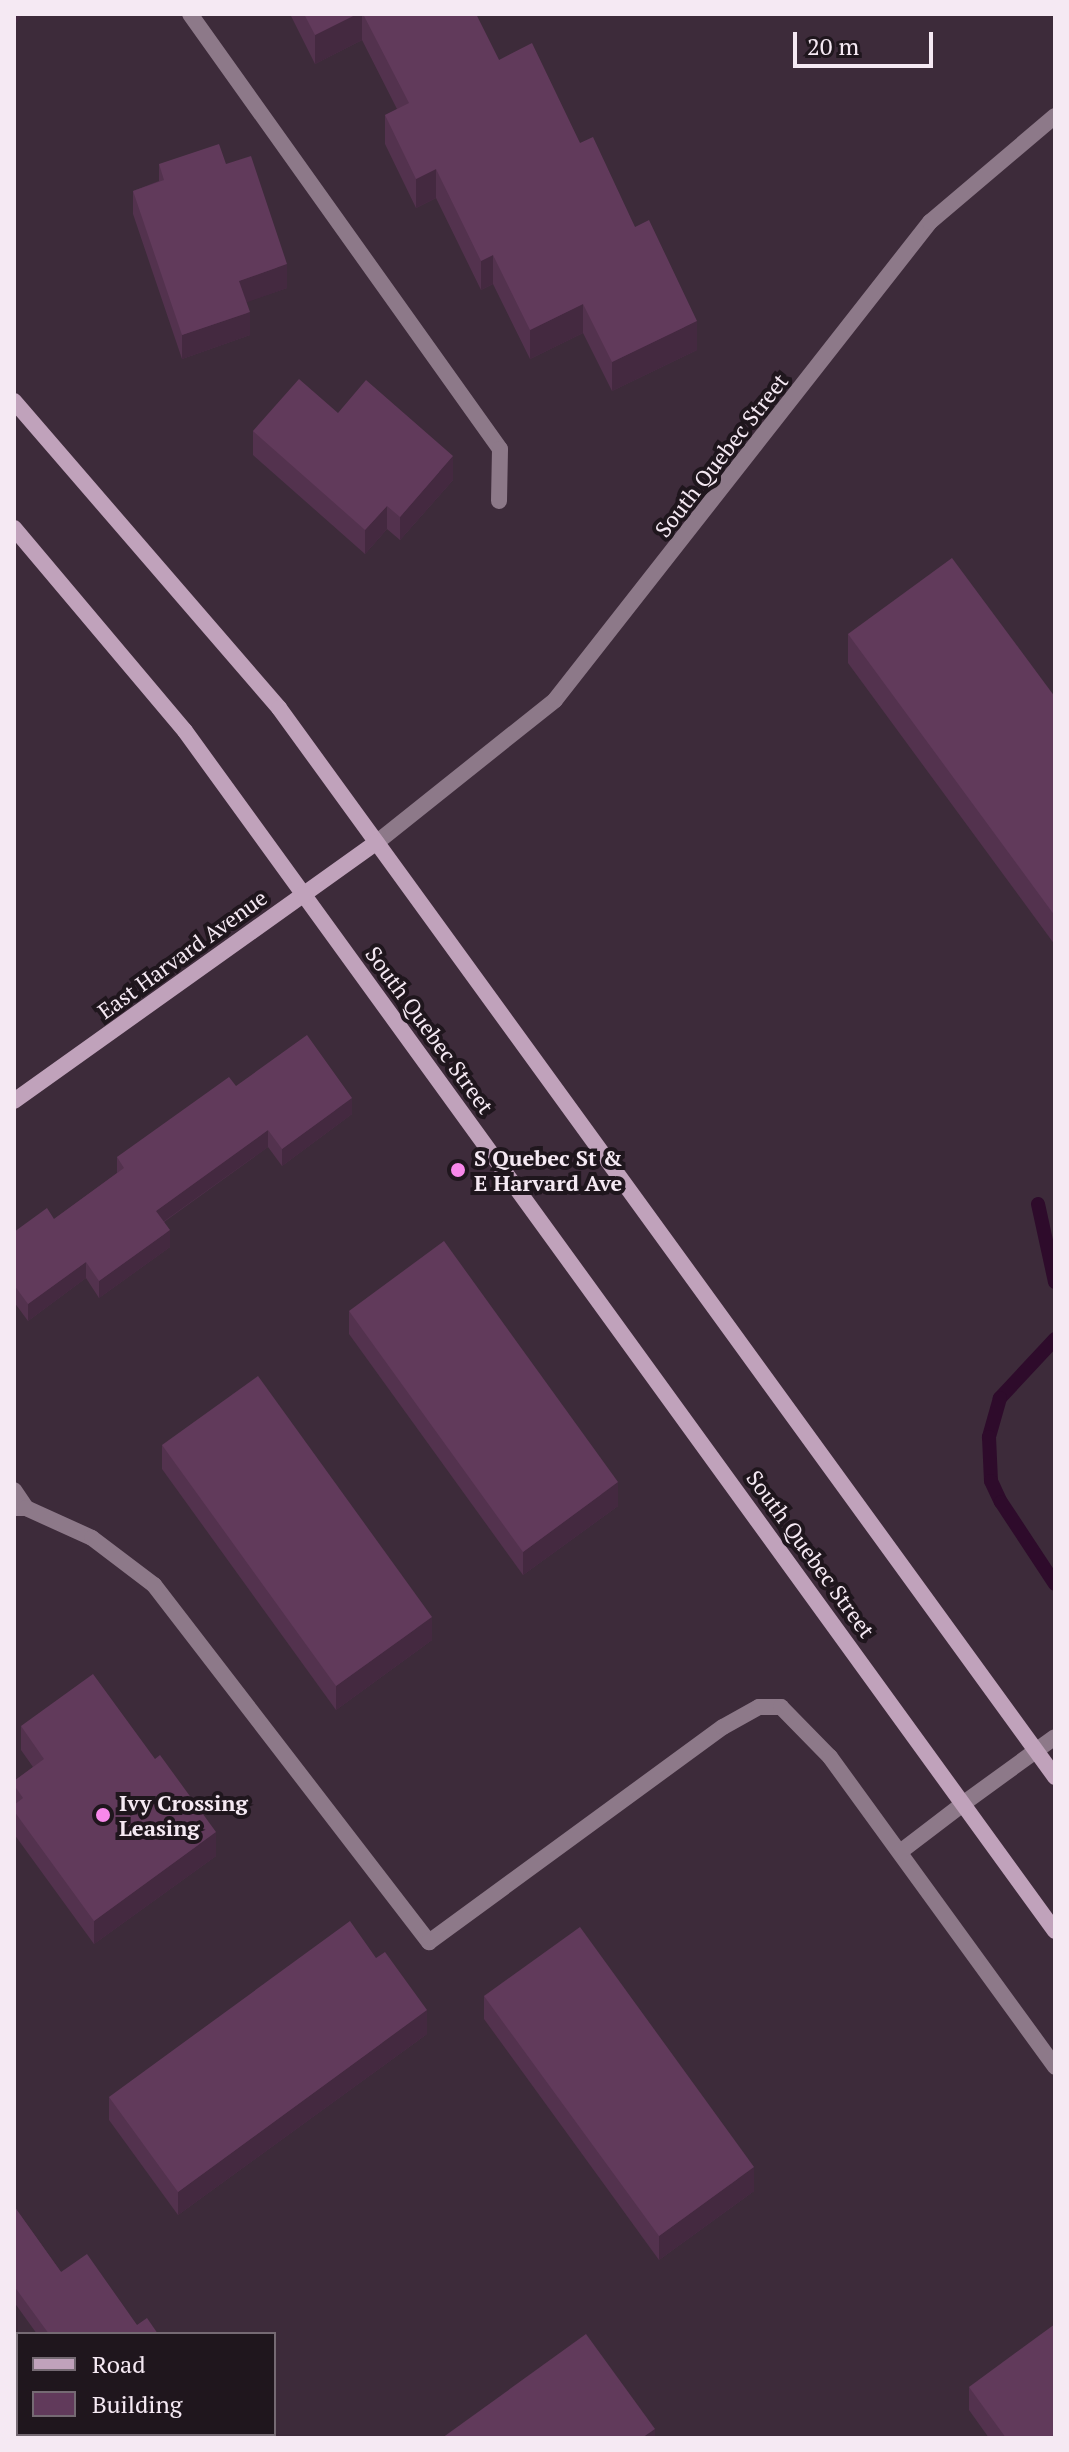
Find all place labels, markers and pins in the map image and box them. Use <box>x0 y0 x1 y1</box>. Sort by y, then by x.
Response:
place label: S Quebec St & E Harvard Ave <box>474 1144 622 1196</box>
marker: S Quebec St & E Harvard Ave <box>449 1161 467 1179</box>
place label: Ivy Crossing Leasing <box>119 1789 248 1840</box>
marker: Ivy Crossing Leasing <box>94 1806 112 1824</box>

